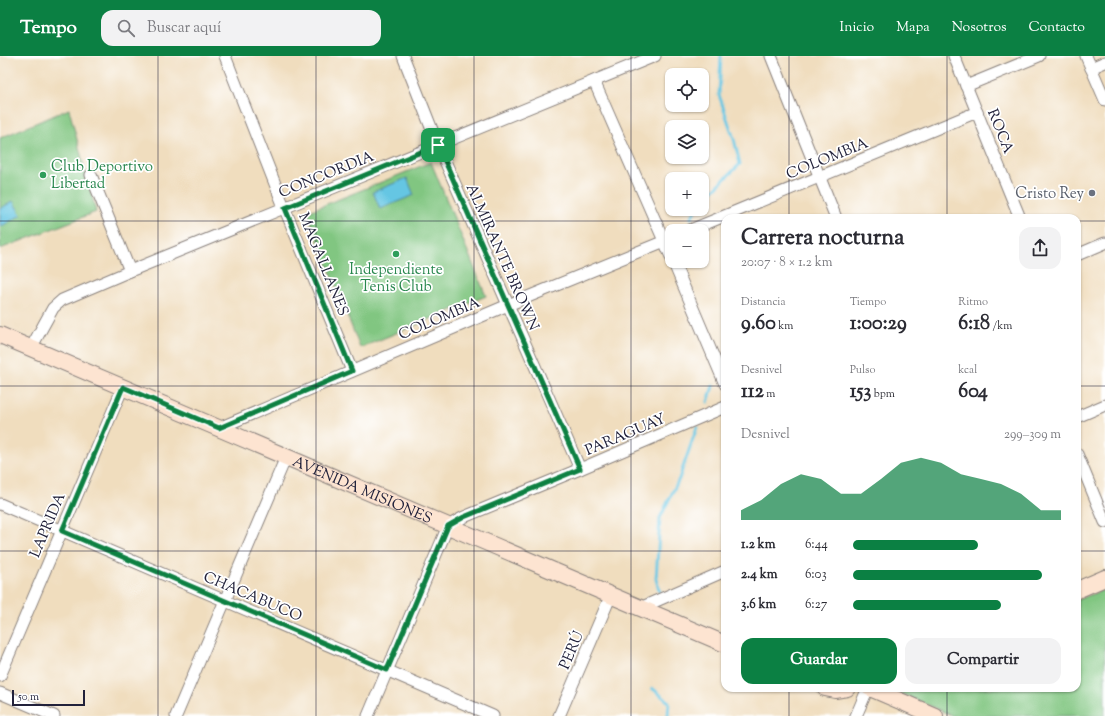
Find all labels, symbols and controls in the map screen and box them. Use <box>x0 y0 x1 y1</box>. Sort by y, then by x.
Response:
search box <box>101 10 381 46</box>
text: Tempo <box>20 15 77 42</box>
icon: search <box>115 17 137 39</box>
text: Buscar aquí <box>147 18 221 39</box>
text: Inicio <box>840 18 874 38</box>
text: Mapa <box>896 18 930 38</box>
text: Nosotros <box>952 18 1007 38</box>
text: Contacto <box>1029 18 1085 38</box>
map controls <box>665 68 709 268</box>
button: locate <box>665 68 709 112</box>
street label: ROCA <box>981 106 1018 157</box>
button: layers <box>665 120 709 164</box>
pin <box>421 128 455 162</box>
street label: COLOMBIA <box>783 133 872 185</box>
icon: arrive <box>427 134 449 156</box>
street label: CONCORDIA <box>276 147 377 204</box>
place label: Club Deportivo Libertad <box>51 157 153 195</box>
marker: Club Deportivo Libertad <box>38 170 48 180</box>
button: + <box>665 172 709 216</box>
street label: ALMIRANTE BROWN <box>460 181 543 334</box>
place label: Cristo Rey <box>1015 184 1085 205</box>
marker: Cristo Rey <box>1087 188 1097 198</box>
street label: MAGALLANES <box>292 210 353 320</box>
text: Carrera nocturna <box>741 223 904 255</box>
button: − <box>665 224 709 268</box>
button: share <box>1019 227 1061 269</box>
marker: Independiente Tenis Club <box>391 249 401 259</box>
text: 20:07 · 8 × 1.2 km <box>741 254 833 272</box>
place label: Independiente Tenis Club <box>349 260 443 298</box>
street label: COLOMBIA <box>396 293 484 346</box>
text: Distancia <box>741 294 786 310</box>
text: Tiempo <box>850 294 886 310</box>
text: Ritmo <box>958 294 988 310</box>
text: 9.60 <box>741 310 776 339</box>
text: 1:00:29 <box>850 310 907 339</box>
text: 6:18 <box>958 310 990 339</box>
text: km <box>776 318 793 334</box>
text: /km <box>990 318 1012 334</box>
text: Desnivel <box>741 362 782 378</box>
text: Pulso <box>850 362 875 378</box>
text: kcal <box>958 362 977 378</box>
text: 112 <box>741 378 764 407</box>
text: 153 <box>850 378 871 407</box>
text: 604 <box>958 378 988 407</box>
text: m <box>764 386 775 402</box>
text: bpm <box>871 386 895 402</box>
street label: PARAGUAY <box>582 409 669 462</box>
text: Desnivel <box>741 426 790 444</box>
text: 299–309 m <box>1004 426 1061 444</box>
street label: AVENIDA MISIONES <box>289 452 435 530</box>
street label: LAPRIDA <box>25 490 71 561</box>
text: 1.2 km <box>741 536 775 554</box>
text: 6:44 <box>805 536 828 554</box>
text: 2.4 km <box>741 566 778 584</box>
text: 6:03 <box>805 566 827 584</box>
street label: CHACABUCO <box>200 567 305 628</box>
text: 3.6 km <box>741 596 776 614</box>
text: 6:27 <box>805 596 827 614</box>
street label: PERÚ <box>553 627 590 673</box>
button: Guardar <box>741 638 897 684</box>
button: Compartir <box>905 638 1061 684</box>
scale bar <box>12 688 85 707</box>
text: 50 m <box>18 689 39 705</box>

